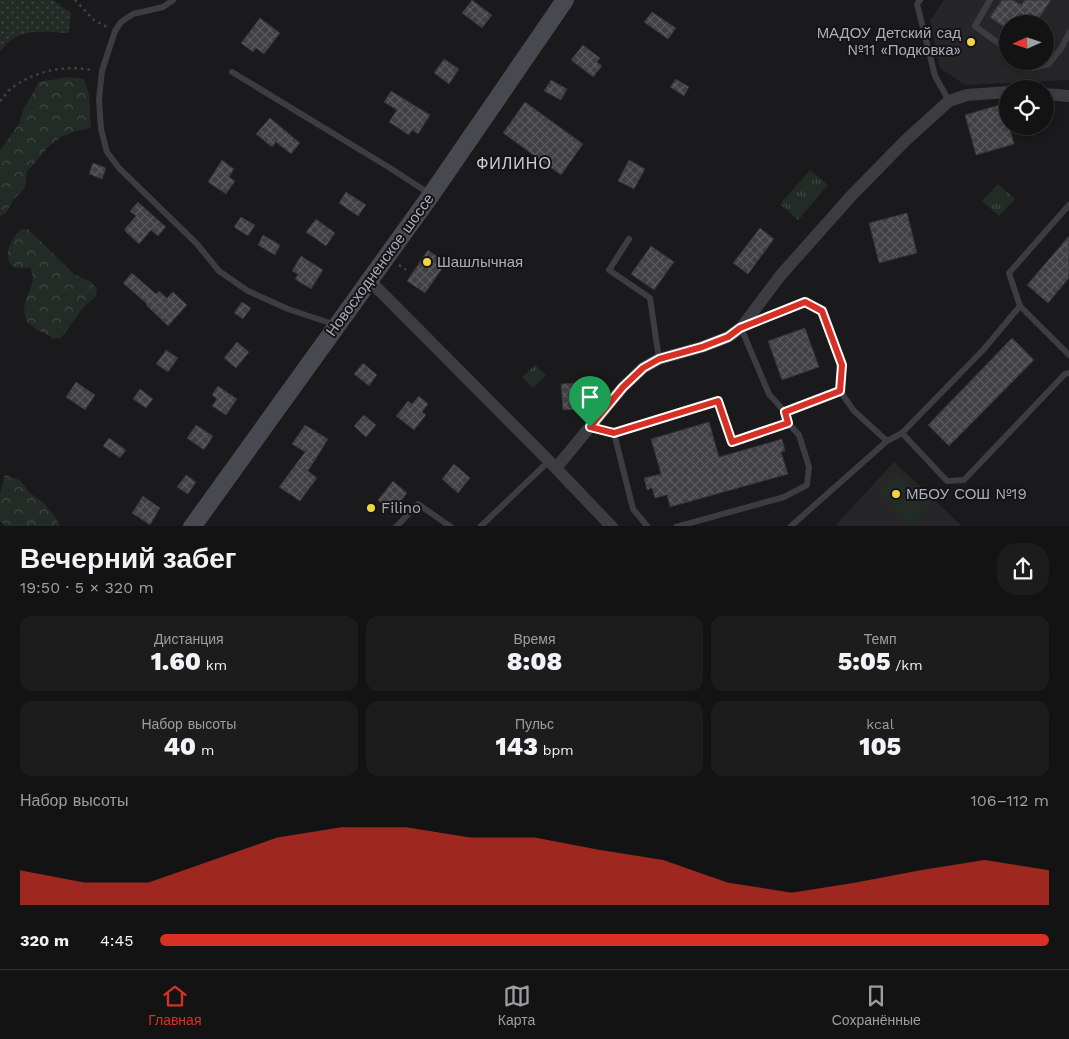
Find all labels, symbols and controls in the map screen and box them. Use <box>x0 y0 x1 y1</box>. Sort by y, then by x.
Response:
north arrow <box>999 15 1054 70</box>
map controls <box>999 15 1054 135</box>
place label: МАДОУ Детский сад №11 «Подковка» <box>817 24 961 59</box>
marker: МАДОУ Детский сад №11 «Подковка» <box>965 36 977 48</box>
button: locate <box>999 80 1054 135</box>
district label: ФИЛИНО <box>476 154 552 173</box>
street label: Новосходненское шоссе <box>322 190 438 340</box>
place label: Шашлычная <box>437 253 523 271</box>
marker: Шашлычная <box>421 256 433 268</box>
pin <box>569 376 611 427</box>
icon: arrive <box>576 383 604 411</box>
place label: МБОУ СОШ №19 <box>906 485 1027 503</box>
marker: МБОУ СОШ №19 <box>890 488 902 500</box>
place label: Filino <box>381 499 421 517</box>
marker: Filino <box>365 502 377 514</box>
text: Вечерний забег <box>20 542 237 575</box>
button: share <box>997 543 1049 595</box>
text: 19:50 · 5 × 320 m <box>20 578 154 597</box>
text: Дистанция <box>154 631 224 647</box>
text: Время <box>513 631 556 647</box>
text: Темп <box>864 631 897 647</box>
text: 1.60 <box>151 647 201 676</box>
text: 8:08 <box>507 647 562 676</box>
text: 5:05 <box>838 647 890 676</box>
text: km <box>201 657 227 673</box>
text: /km <box>890 657 923 673</box>
text: Набор высоты <box>141 716 236 732</box>
text: Пульс <box>515 716 554 732</box>
text: kcal <box>866 716 894 732</box>
text: 40 <box>163 732 196 761</box>
text: 143 <box>495 732 538 761</box>
text: 105 <box>859 732 901 761</box>
text: m <box>196 742 214 758</box>
text: bpm <box>538 742 574 758</box>
text: Набор высоты <box>20 791 128 810</box>
text: 106–112 m <box>971 791 1049 810</box>
text: 320 m <box>20 931 69 950</box>
text: 4:45 <box>100 931 134 950</box>
tab: Главная <box>148 982 201 1028</box>
tab: Карта <box>498 982 535 1028</box>
tab: Сохранённые <box>832 982 921 1028</box>

